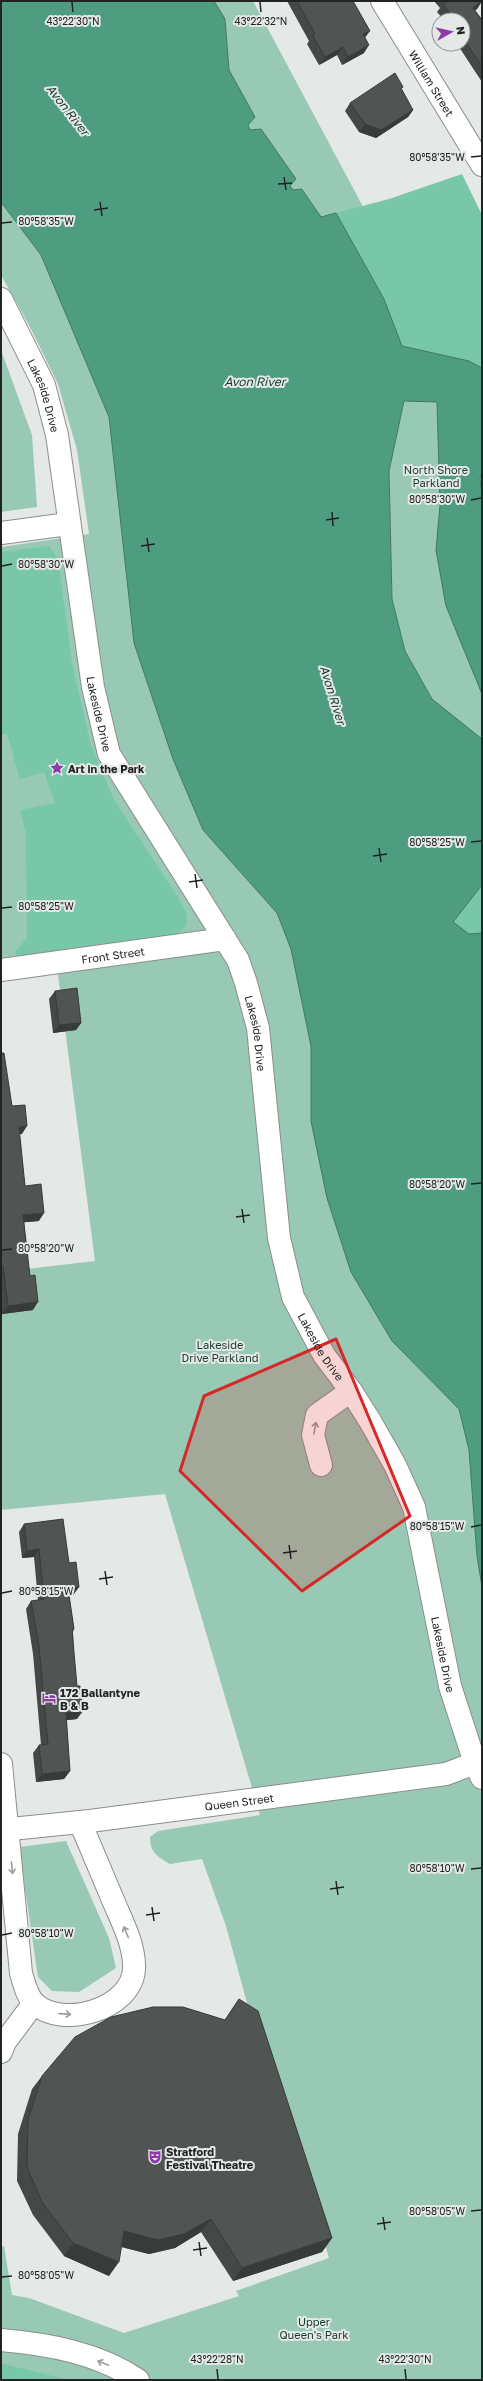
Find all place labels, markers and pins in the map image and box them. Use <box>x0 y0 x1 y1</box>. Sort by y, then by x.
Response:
place icon: Art in the Park <box>49 760 65 776</box>
place label: Art in the Park <box>68 762 145 775</box>
place label: 172 Ballantyne B & B <box>60 1686 140 1712</box>
hotel icon: 172 Ballantyne B & B <box>41 1690 57 1706</box>
place label: Stratford Festival Theatre <box>166 2145 254 2171</box>
theatre icon: Stratford Festival Theatre <box>147 2149 163 2165</box>

